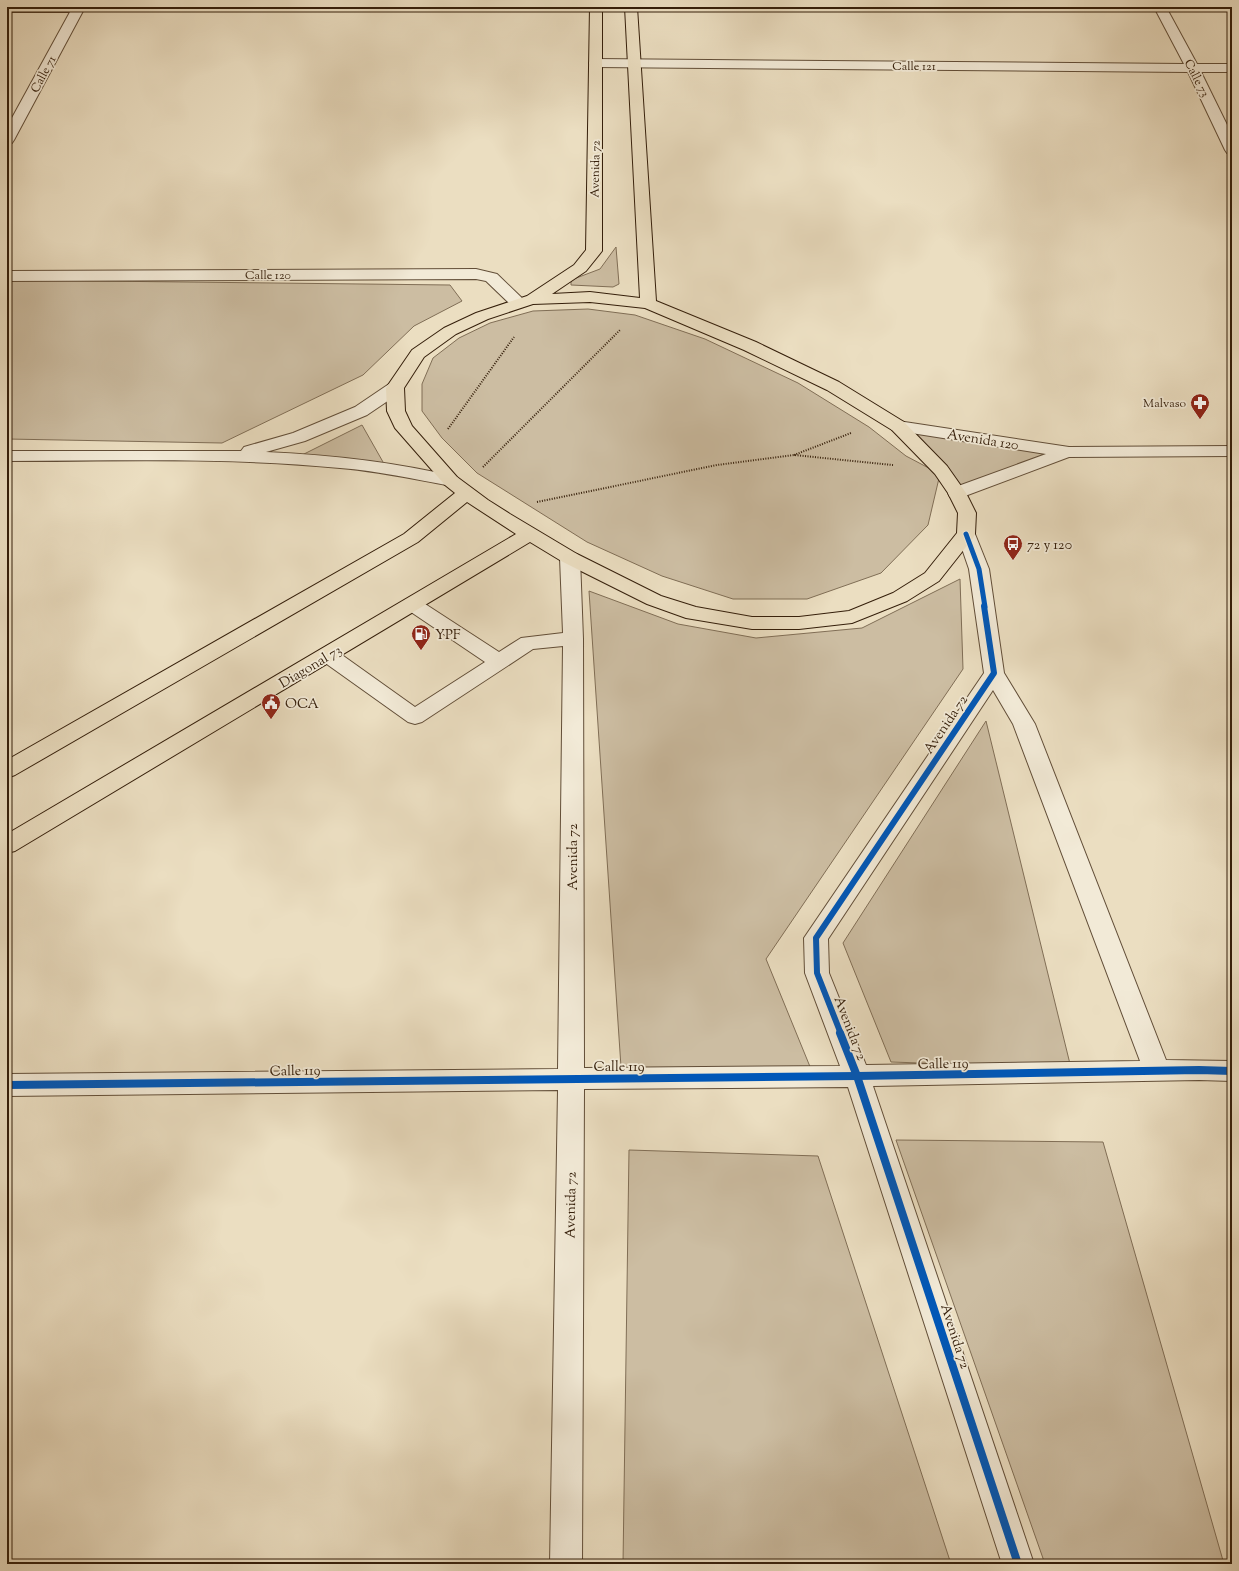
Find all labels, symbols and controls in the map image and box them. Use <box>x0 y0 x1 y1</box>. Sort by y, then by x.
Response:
street label: Calle 71 <box>27 53 61 96</box>
street label: Calle 73 <box>1179 56 1213 101</box>
street label: Calle 121 <box>892 58 936 76</box>
street label: Avenida 72 <box>587 140 606 198</box>
street label: Calle 120 <box>245 267 291 285</box>
pharmacy icon: Malvaso <box>1189 392 1211 420</box>
place label: Malvaso <box>1143 395 1186 413</box>
street label: Avenida 120 <box>945 425 1020 457</box>
bus stop icon: 72 y 120 <box>1002 533 1024 561</box>
place label: 72 y 120 <box>1027 536 1072 556</box>
fuel station icon: YPF <box>410 623 432 651</box>
place label: YPF <box>435 626 461 646</box>
street label: Diagonal 73 <box>276 641 346 694</box>
street label: Avenida 72 <box>920 691 974 758</box>
public building icon: OCA <box>260 692 282 720</box>
place label: OCA <box>285 695 320 715</box>
street label: Avenida 72 <box>564 823 584 891</box>
street label: Avenida 72 <box>828 994 871 1064</box>
street label: Calle 119 <box>917 1055 969 1075</box>
street label: Calle 119 <box>594 1058 645 1078</box>
street label: Calle 119 <box>269 1062 321 1082</box>
street label: Avenida 72 <box>561 1171 583 1239</box>
street label: Avenida 72 <box>934 1302 974 1372</box>

